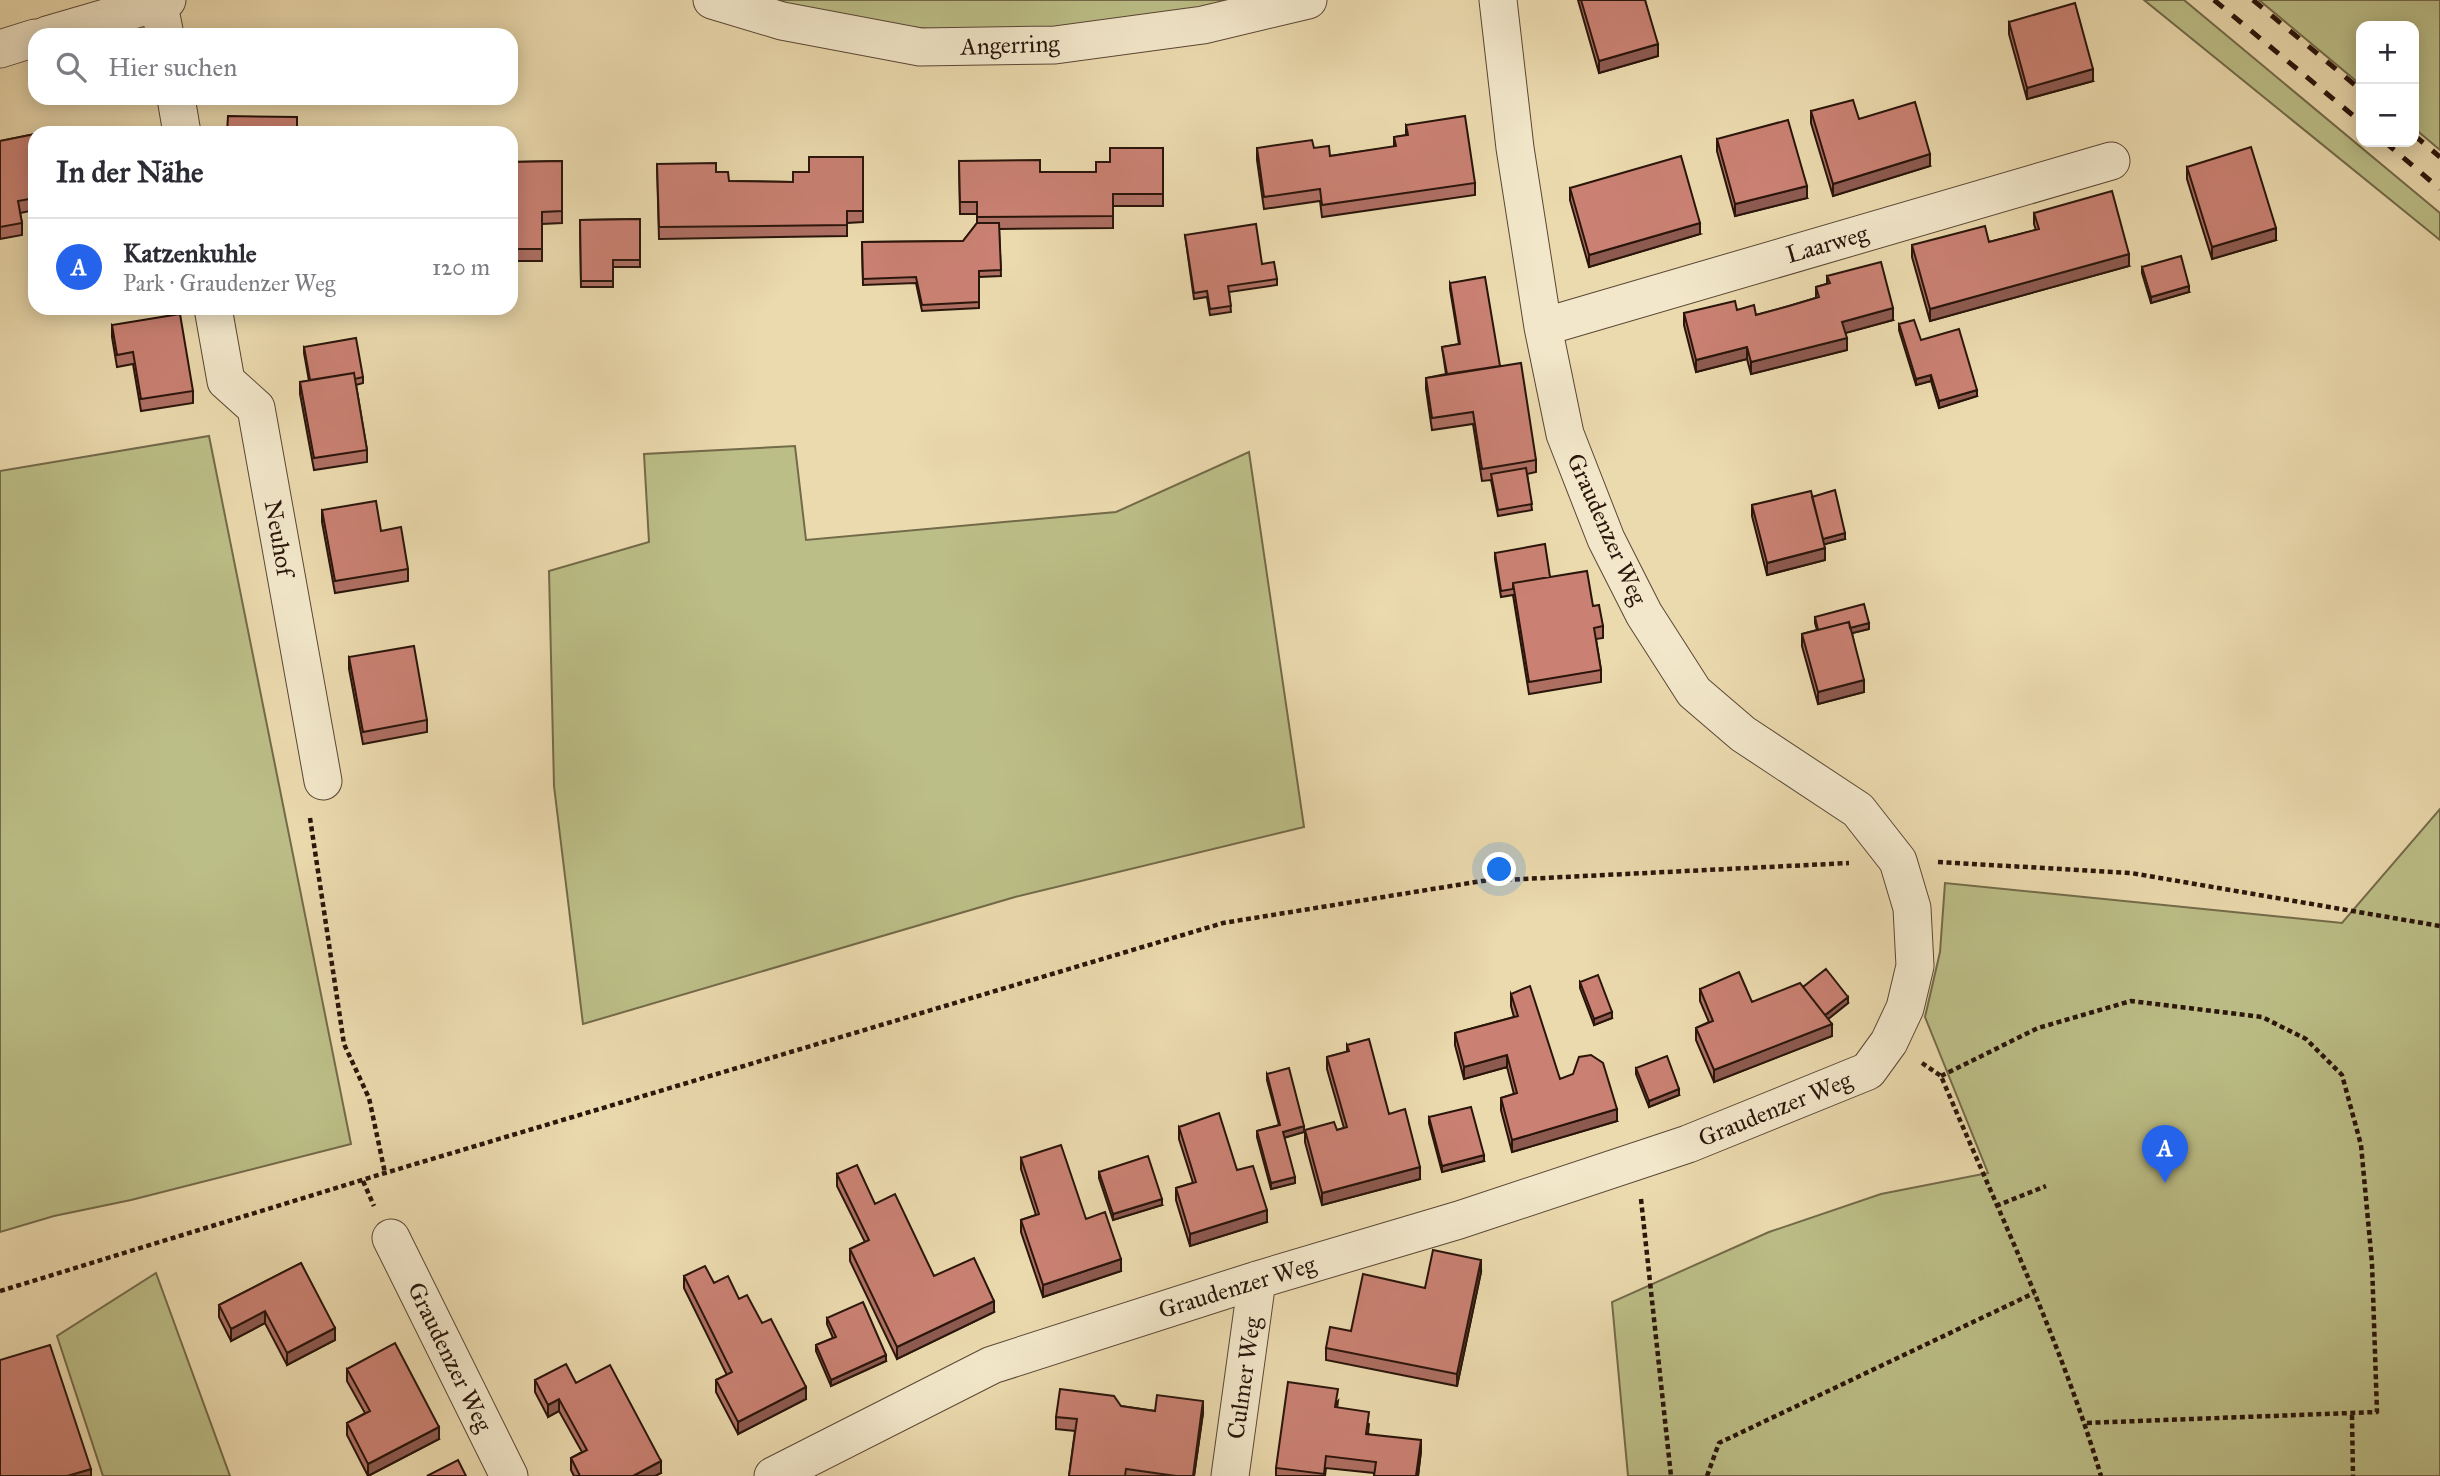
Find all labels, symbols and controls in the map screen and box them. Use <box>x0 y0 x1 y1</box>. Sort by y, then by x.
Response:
map controls <box>2356 21 2419 147</box>
button: + <box>2356 21 2419 84</box>
search box <box>28 28 518 105</box>
street label: Angerring <box>959 28 1061 62</box>
icon: search <box>52 48 90 86</box>
text: Hier suchen <box>108 51 237 83</box>
button: − <box>2356 84 2419 147</box>
text: In der Nähe <box>56 154 204 190</box>
street label: Laarweg <box>1783 218 1872 270</box>
text: Katzenkuhle <box>123 237 257 269</box>
text: A <box>71 253 87 281</box>
text: 120 m <box>432 253 490 281</box>
text: Park · Graudenzer Weg <box>123 269 335 297</box>
street label: Graudenzer Weg <box>1560 449 1654 610</box>
street label: Neuhof <box>258 498 301 582</box>
your location <box>1482 852 1516 886</box>
street label: Graudenzer Weg <box>1694 1064 1857 1153</box>
pin: A <box>2142 1125 2188 1183</box>
street label: Graudenzer Weg <box>1155 1249 1320 1325</box>
street label: Graudenzer Weg <box>401 1277 500 1437</box>
street label: Culmer Weg <box>1221 1314 1268 1441</box>

